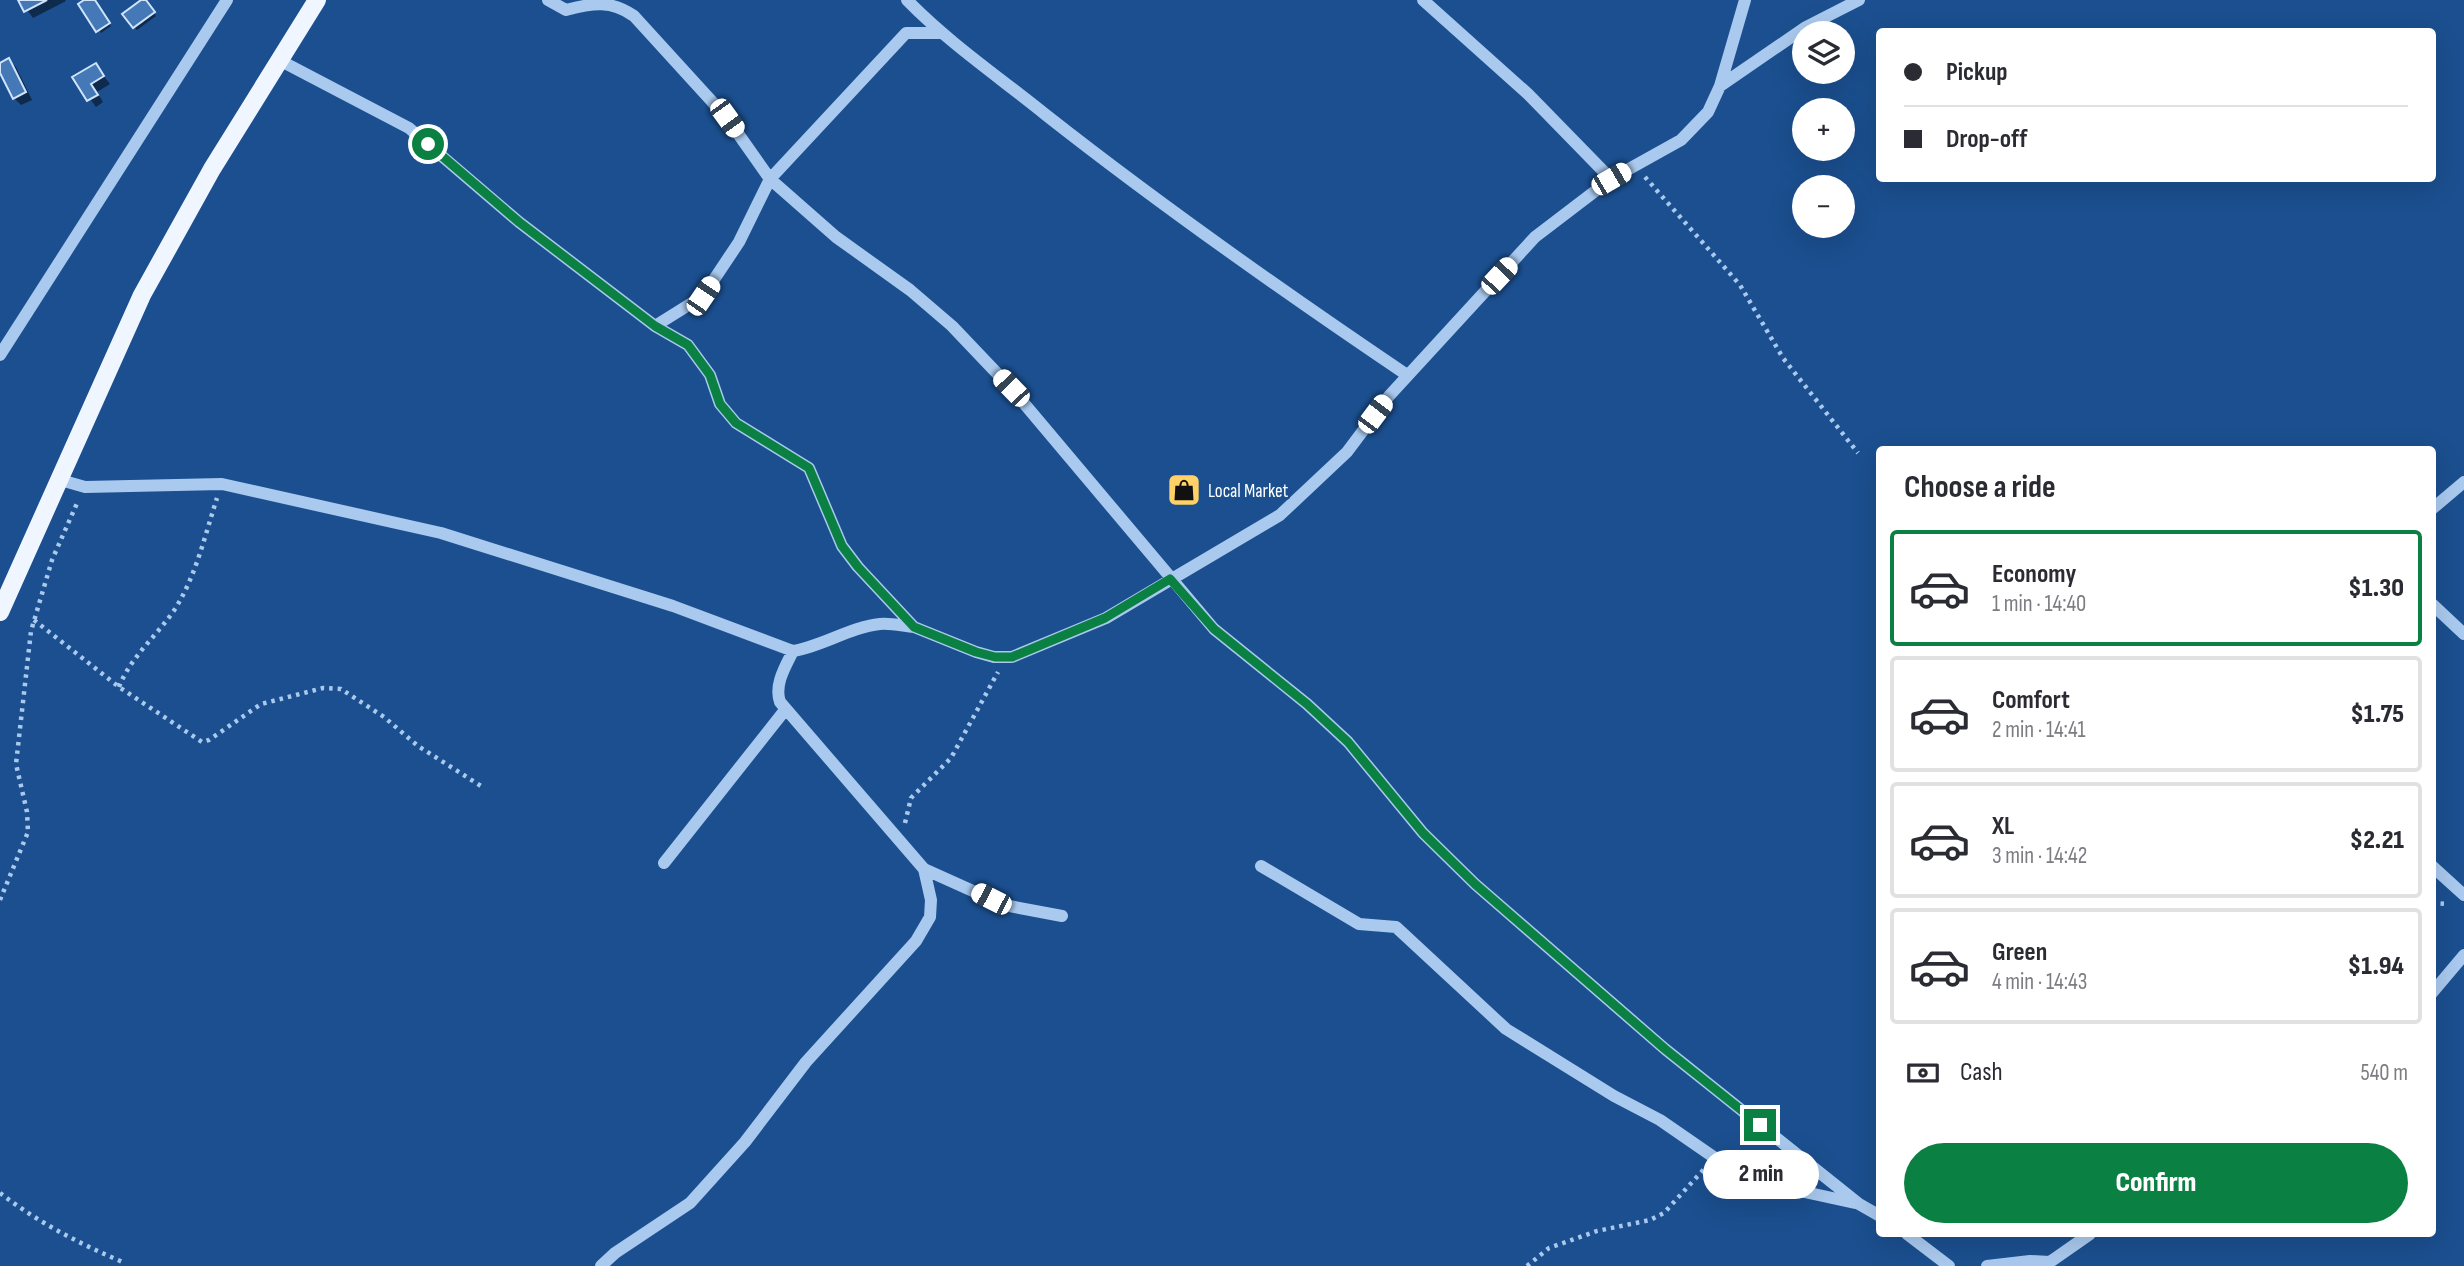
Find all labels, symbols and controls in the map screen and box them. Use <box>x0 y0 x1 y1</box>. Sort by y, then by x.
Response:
map controls <box>1792 21 1855 238</box>
button: layers <box>1792 21 1855 84</box>
text: Pickup <box>1946 57 2008 88</box>
car <box>707 95 748 141</box>
button: + <box>1792 98 1855 161</box>
text: Drop-off <box>1946 124 2027 155</box>
route start <box>412 128 444 160</box>
car <box>1588 159 1635 199</box>
button: − <box>1792 175 1855 238</box>
car <box>1477 253 1522 299</box>
car <box>683 273 724 319</box>
car <box>989 366 1034 410</box>
car <box>1354 391 1397 437</box>
text: Choose a ride <box>1904 468 2056 507</box>
shop icon: Local Market <box>1165 471 1203 509</box>
place label: Local Market <box>1208 480 1289 503</box>
icon: car <box>1908 557 1971 620</box>
text: Economy <box>1992 559 2076 590</box>
text: $1.30 <box>2348 573 2404 604</box>
text: 1 min · 14:40 <box>1992 590 2086 618</box>
icon: car <box>1908 683 1971 746</box>
text: Comfort <box>1992 685 2070 716</box>
text: $1.75 <box>2350 699 2404 730</box>
text: 2 min · 14:41 <box>1992 716 2086 744</box>
icon: car <box>1908 809 1971 872</box>
text: XL <box>1992 811 2014 842</box>
text: $2.21 <box>2350 825 2404 856</box>
text: 3 min · 14:42 <box>1992 842 2087 870</box>
car <box>968 880 1015 918</box>
icon: car <box>1908 935 1971 998</box>
text: Green <box>1992 937 2047 968</box>
text: $1.94 <box>2348 951 2404 982</box>
text: 4 min · 14:43 <box>1992 968 2087 996</box>
icon: cash <box>1904 1054 1942 1092</box>
text: Cash <box>1960 1057 2003 1088</box>
text: 540 m <box>2360 1059 2408 1087</box>
route end <box>1744 1109 1776 1141</box>
button: Confirm <box>1904 1143 2408 1223</box>
callout: 2 min <box>1702 1150 1818 1198</box>
text: 2 min <box>1739 1160 1783 1188</box>

